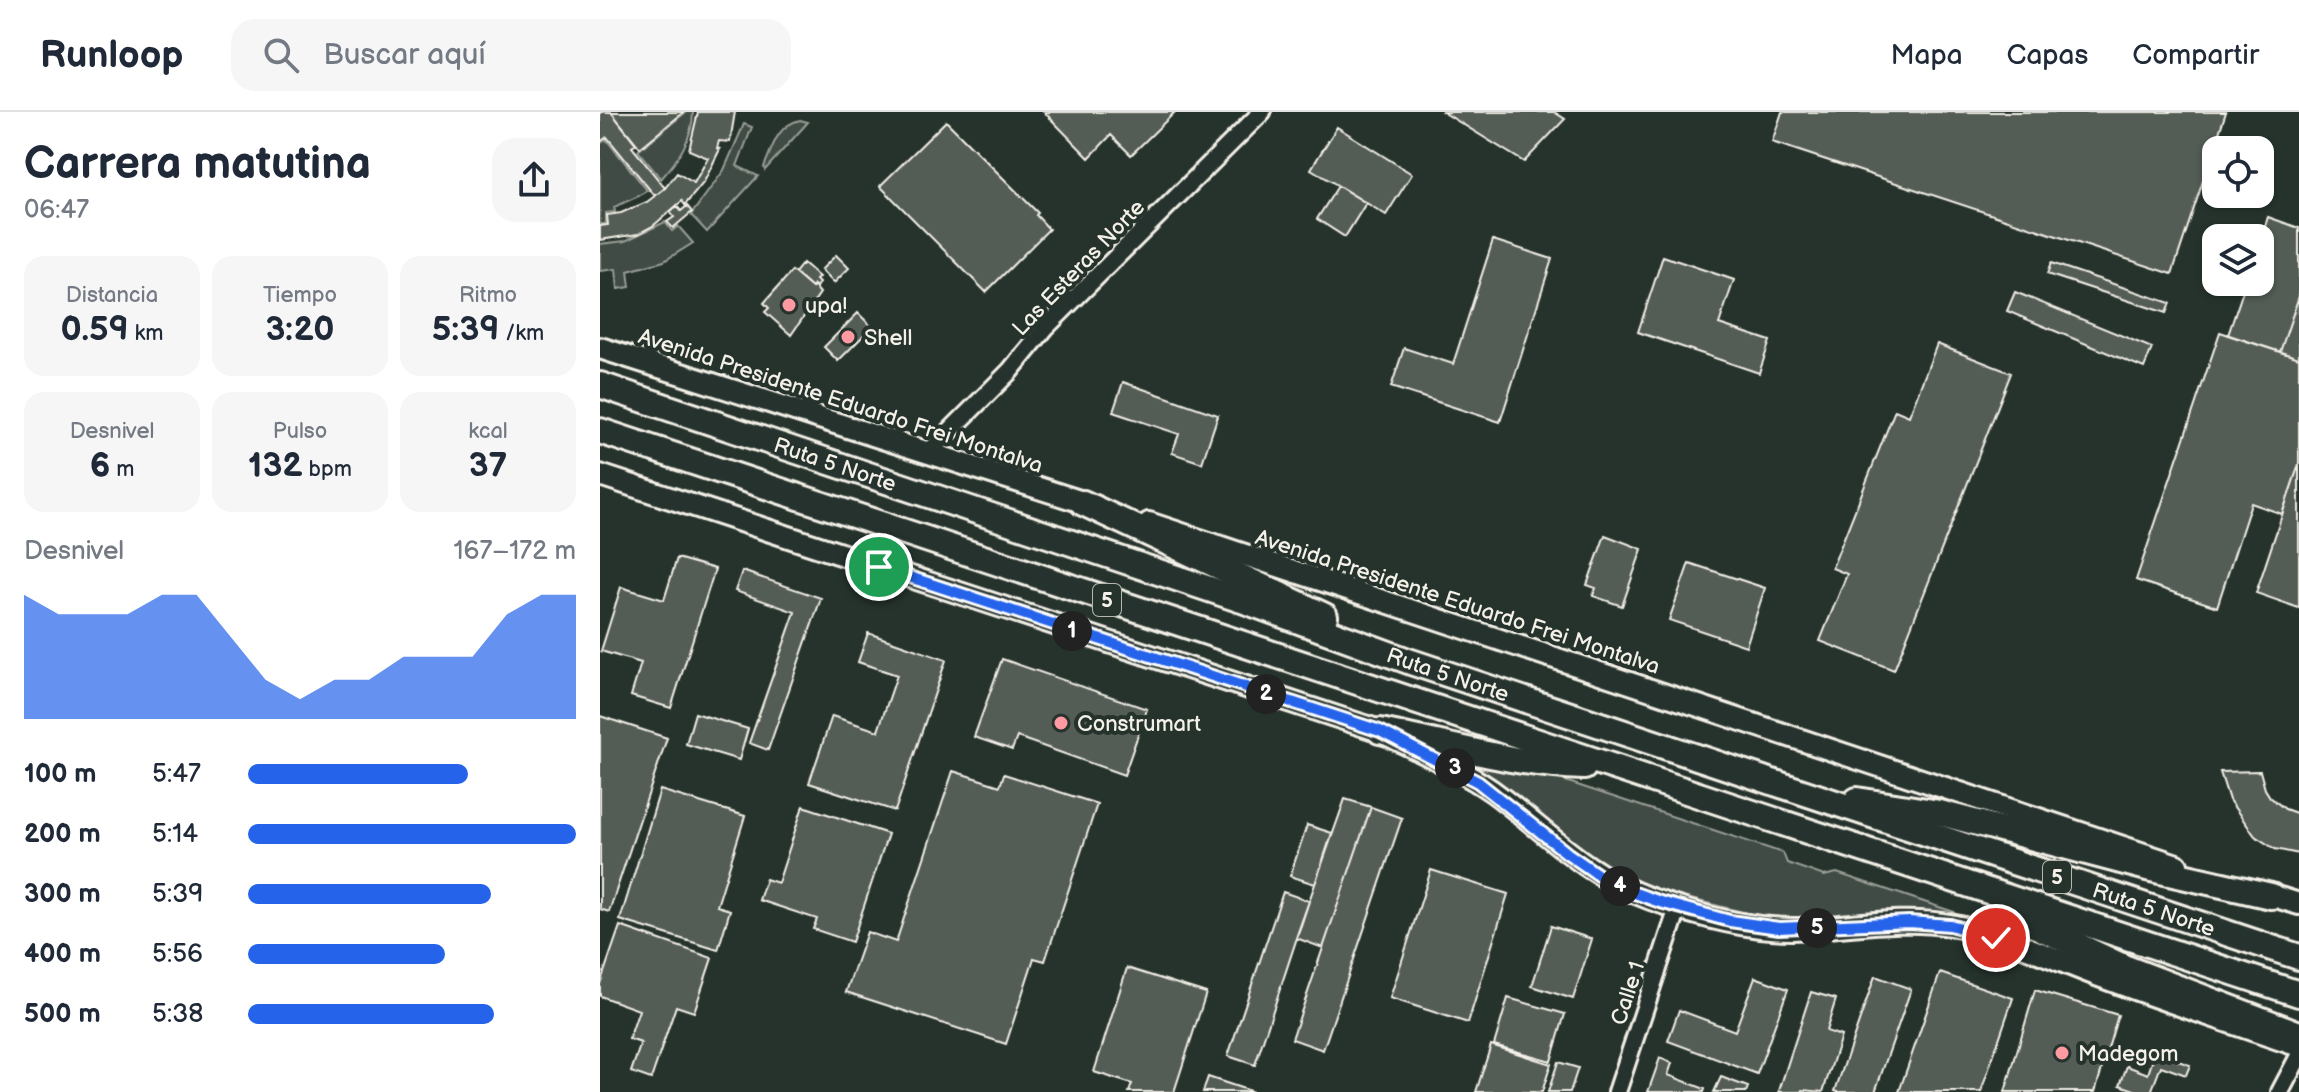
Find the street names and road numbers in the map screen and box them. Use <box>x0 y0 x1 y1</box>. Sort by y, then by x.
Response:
street label: Las Esteras Norte <box>1007 194 1151 342</box>
street label: Avenida Presidente Eduardo Frei Montalva <box>635 323 1046 480</box>
street label: Ruta 5 Norte <box>770 432 899 498</box>
street label: Avenida Presidente Eduardo Frei Montalva <box>1252 524 1663 681</box>
road number: 5 <box>1093 584 1121 616</box>
street label: Ruta 5 Norte <box>1383 642 1512 709</box>
road number: 5 <box>2043 861 2071 893</box>
street label: Ruta 5 Norte <box>2089 877 2218 943</box>
street label: Calle 1 <box>1606 958 1651 1029</box>

